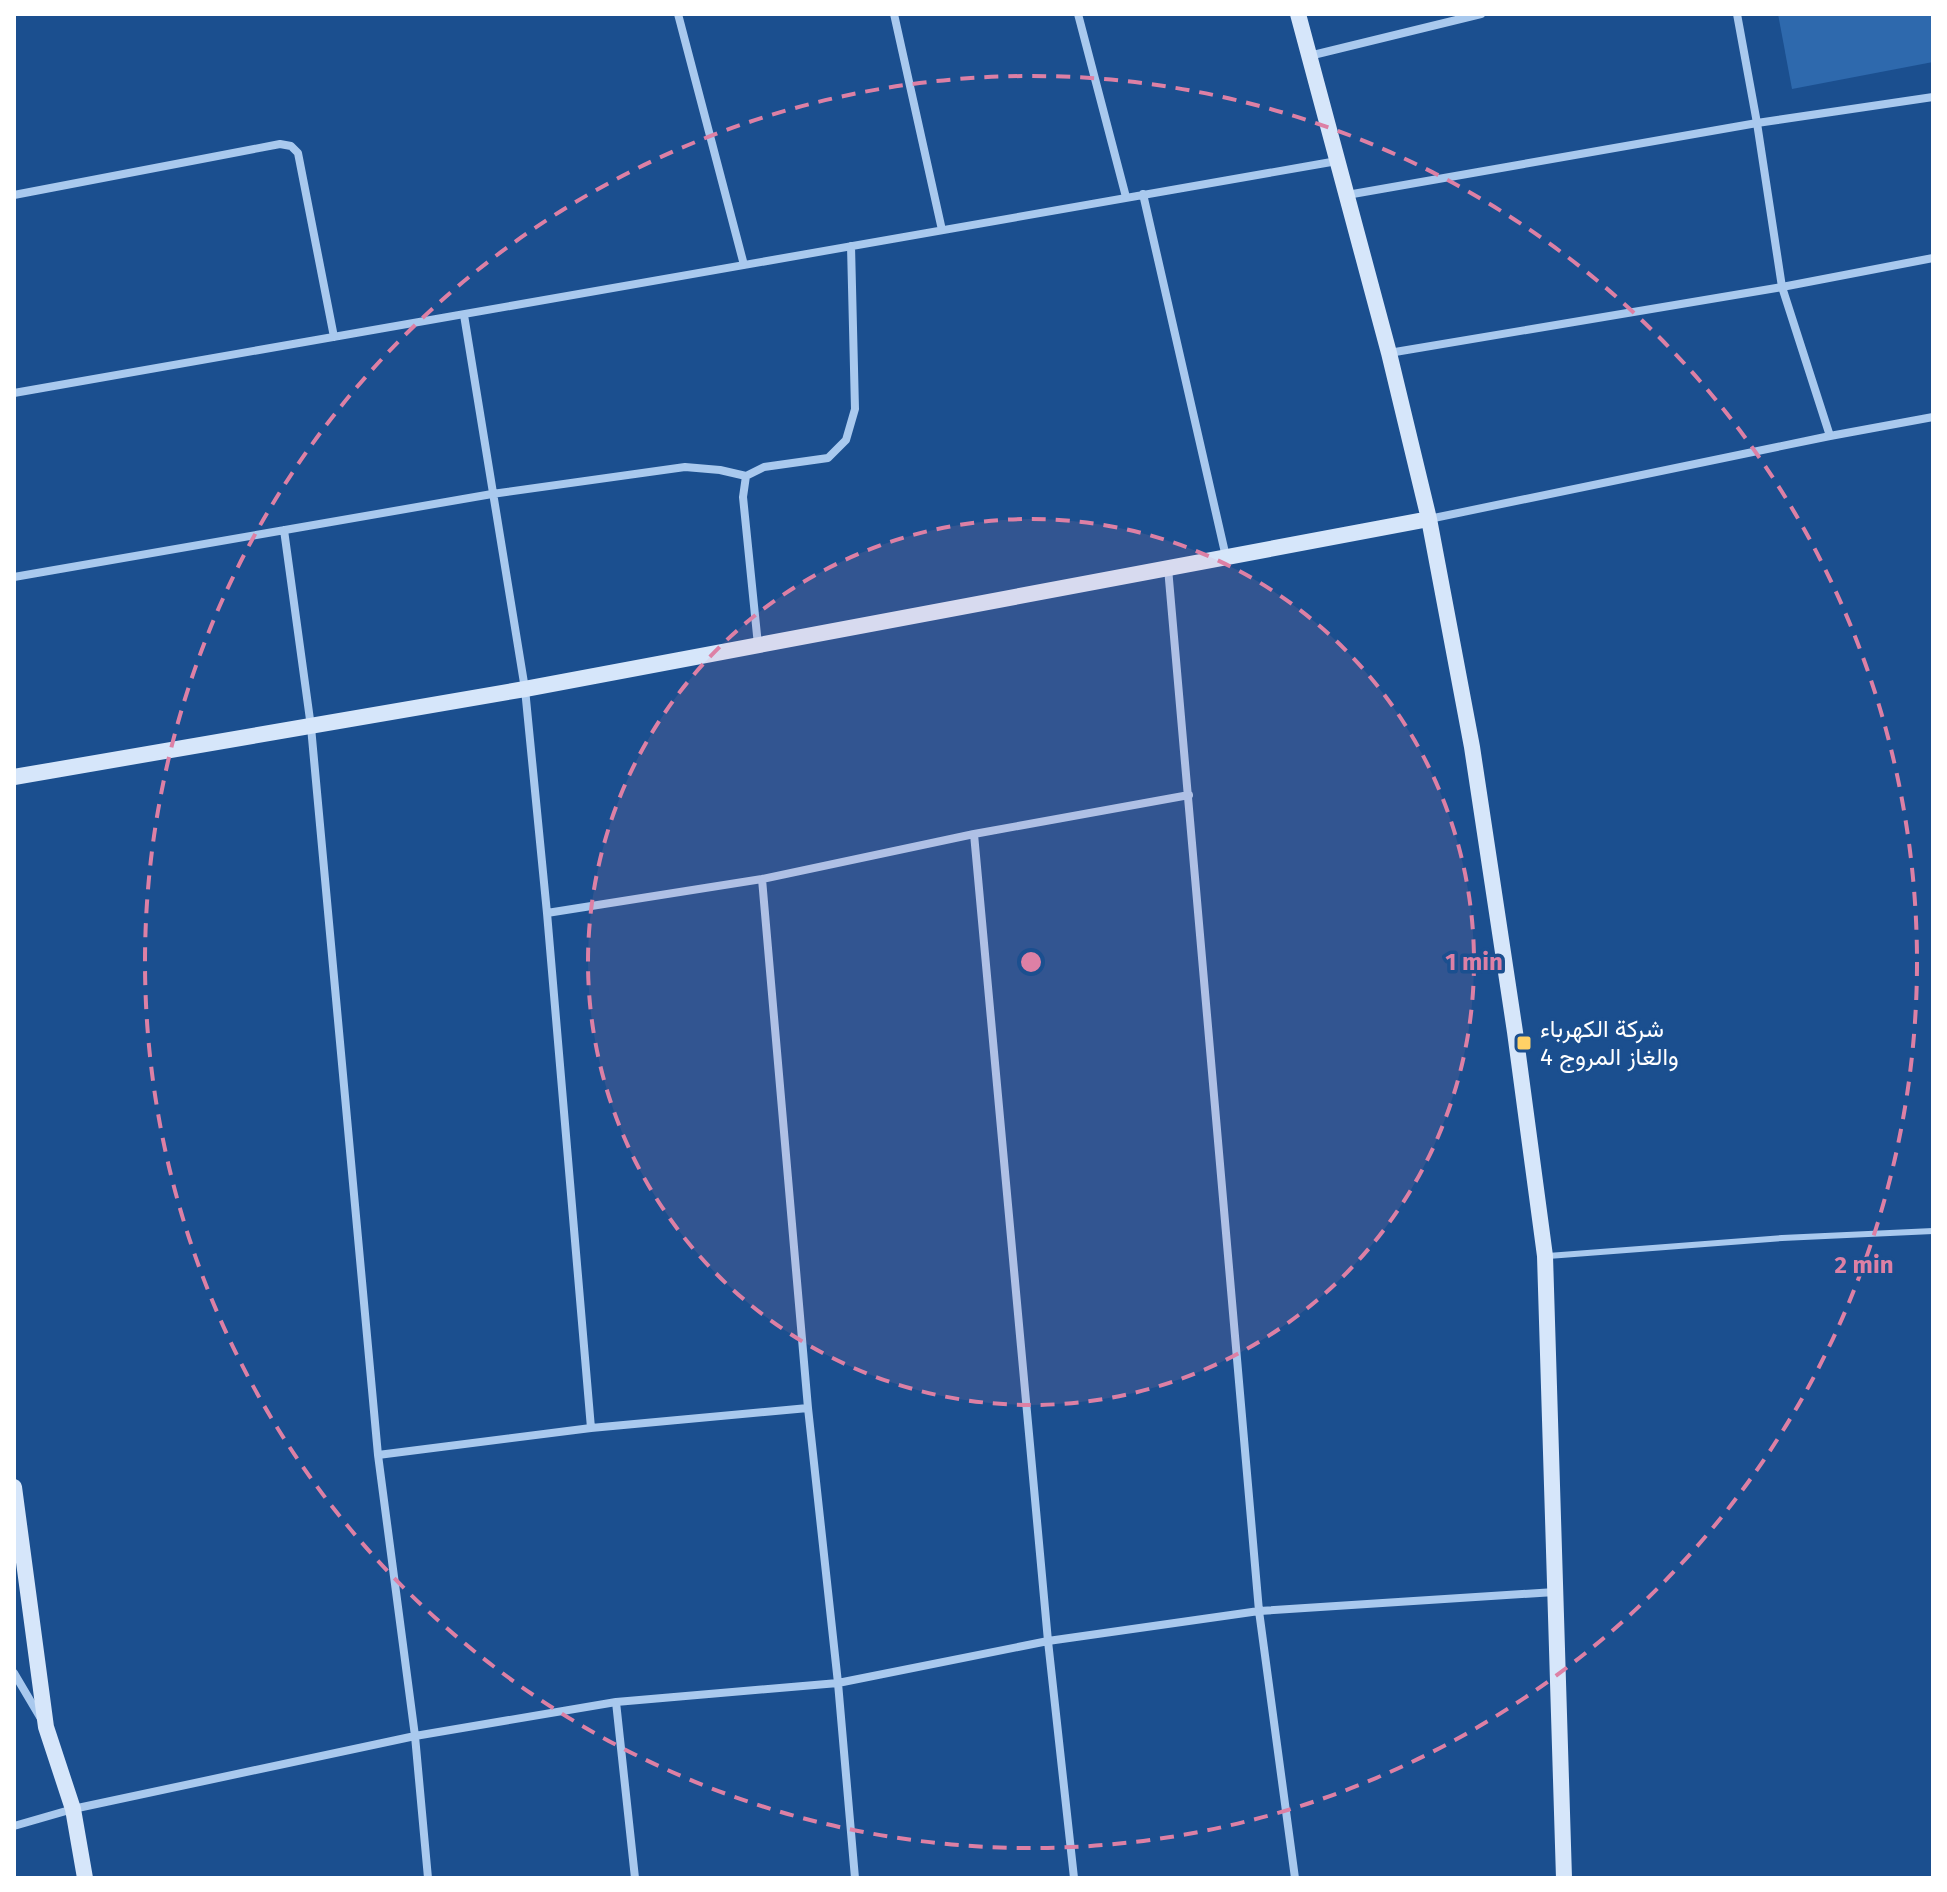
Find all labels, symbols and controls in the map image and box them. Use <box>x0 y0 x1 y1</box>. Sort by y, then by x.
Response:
centre of rings <box>1017 948 1045 976</box>
text: 1 min <box>1445 948 1503 976</box>
place label: شركة الكهرباء والغاز المروج 4 <box>1540 1015 1679 1073</box>
marker: شركة الكهرباء والغاز المروج 4 <box>1515 1034 1533 1052</box>
text: 2 min <box>1835 1251 1894 1279</box>

